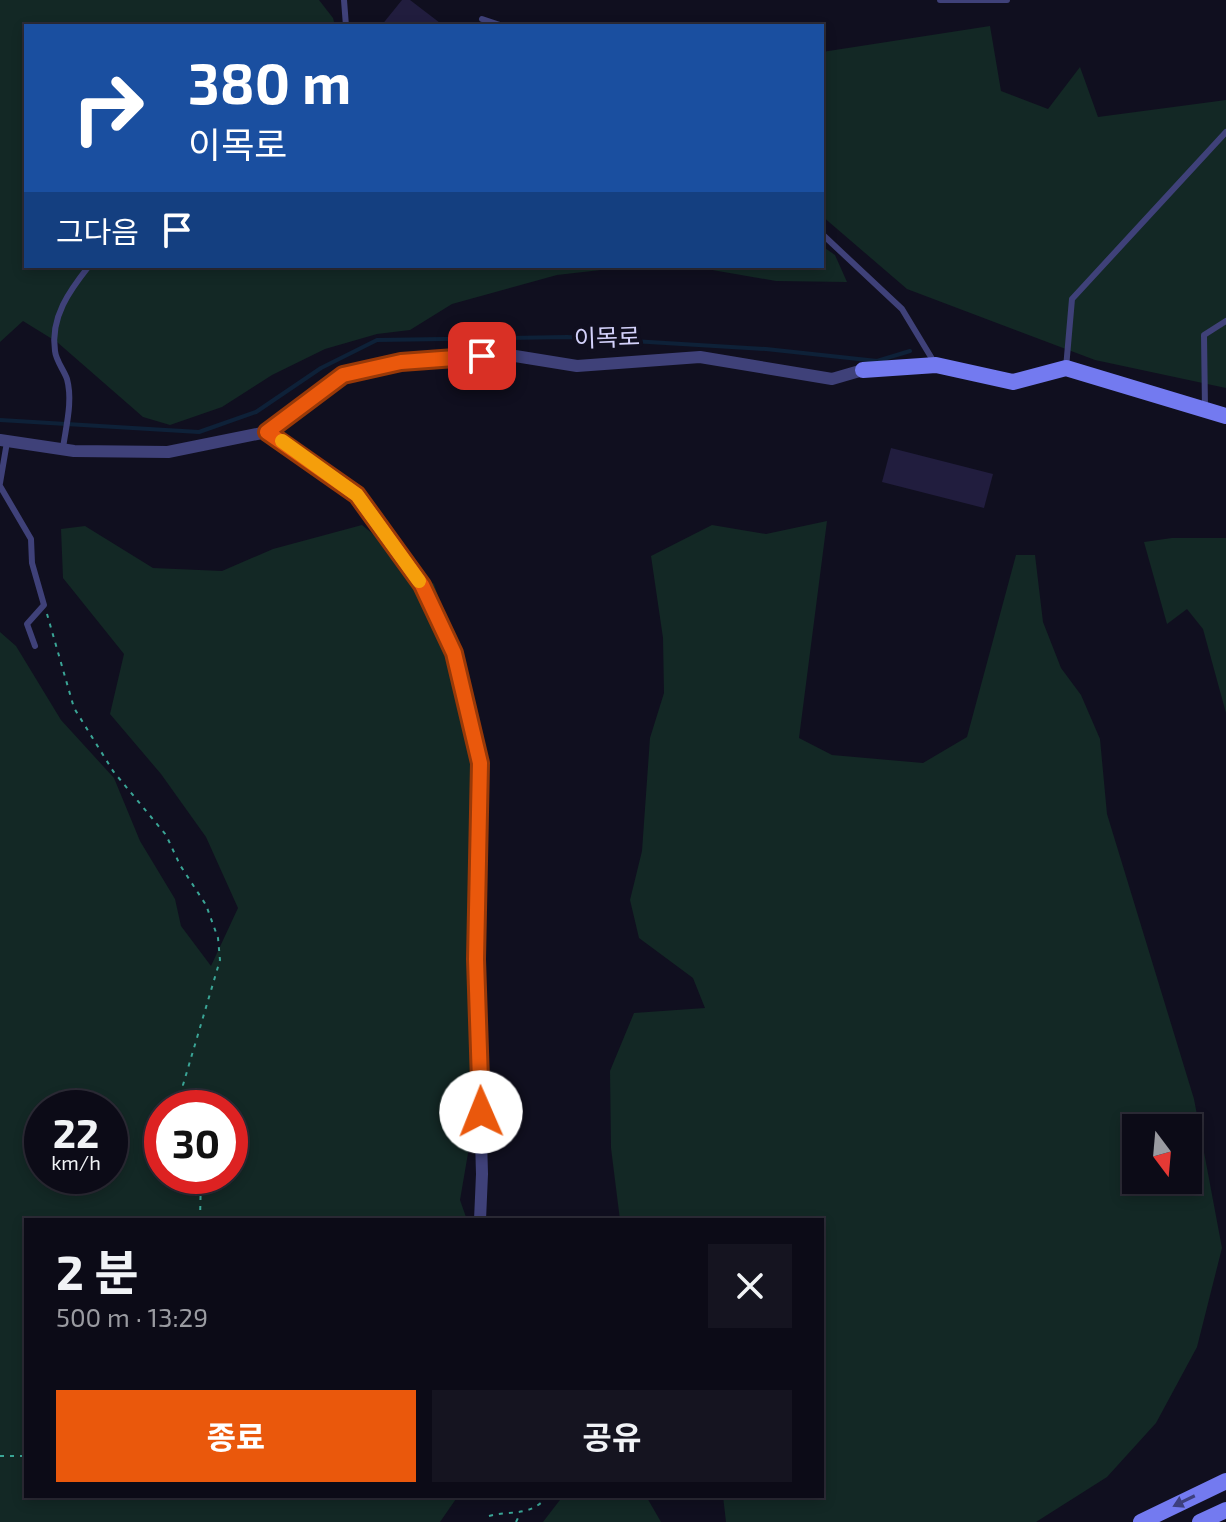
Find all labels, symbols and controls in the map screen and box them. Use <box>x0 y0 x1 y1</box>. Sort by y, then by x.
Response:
text: 380 m <box>188 48 351 115</box>
icon: right <box>56 56 160 160</box>
text: 이목로 <box>188 122 287 165</box>
icon: arrive <box>155 208 199 252</box>
text: 그다음 <box>56 213 139 249</box>
street label: 이목로 <box>573 321 641 352</box>
pin <box>448 322 516 390</box>
icon: arrive <box>460 334 504 378</box>
position arrow <box>439 1070 523 1154</box>
speed limit sign: 30 <box>144 1090 248 1194</box>
text: 22 <box>53 1108 99 1156</box>
north arrow <box>1122 1114 1202 1194</box>
map controls <box>1122 1114 1202 1194</box>
text: km/h <box>51 1150 101 1174</box>
text: 2 분 <box>56 1242 138 1300</box>
button: close <box>708 1244 792 1328</box>
text: 500 m · 13:29 <box>56 1301 208 1332</box>
button: 종료 <box>56 1390 416 1482</box>
button: 공유 <box>432 1390 792 1482</box>
one-way arrow <box>1172 1494 1195 1508</box>

